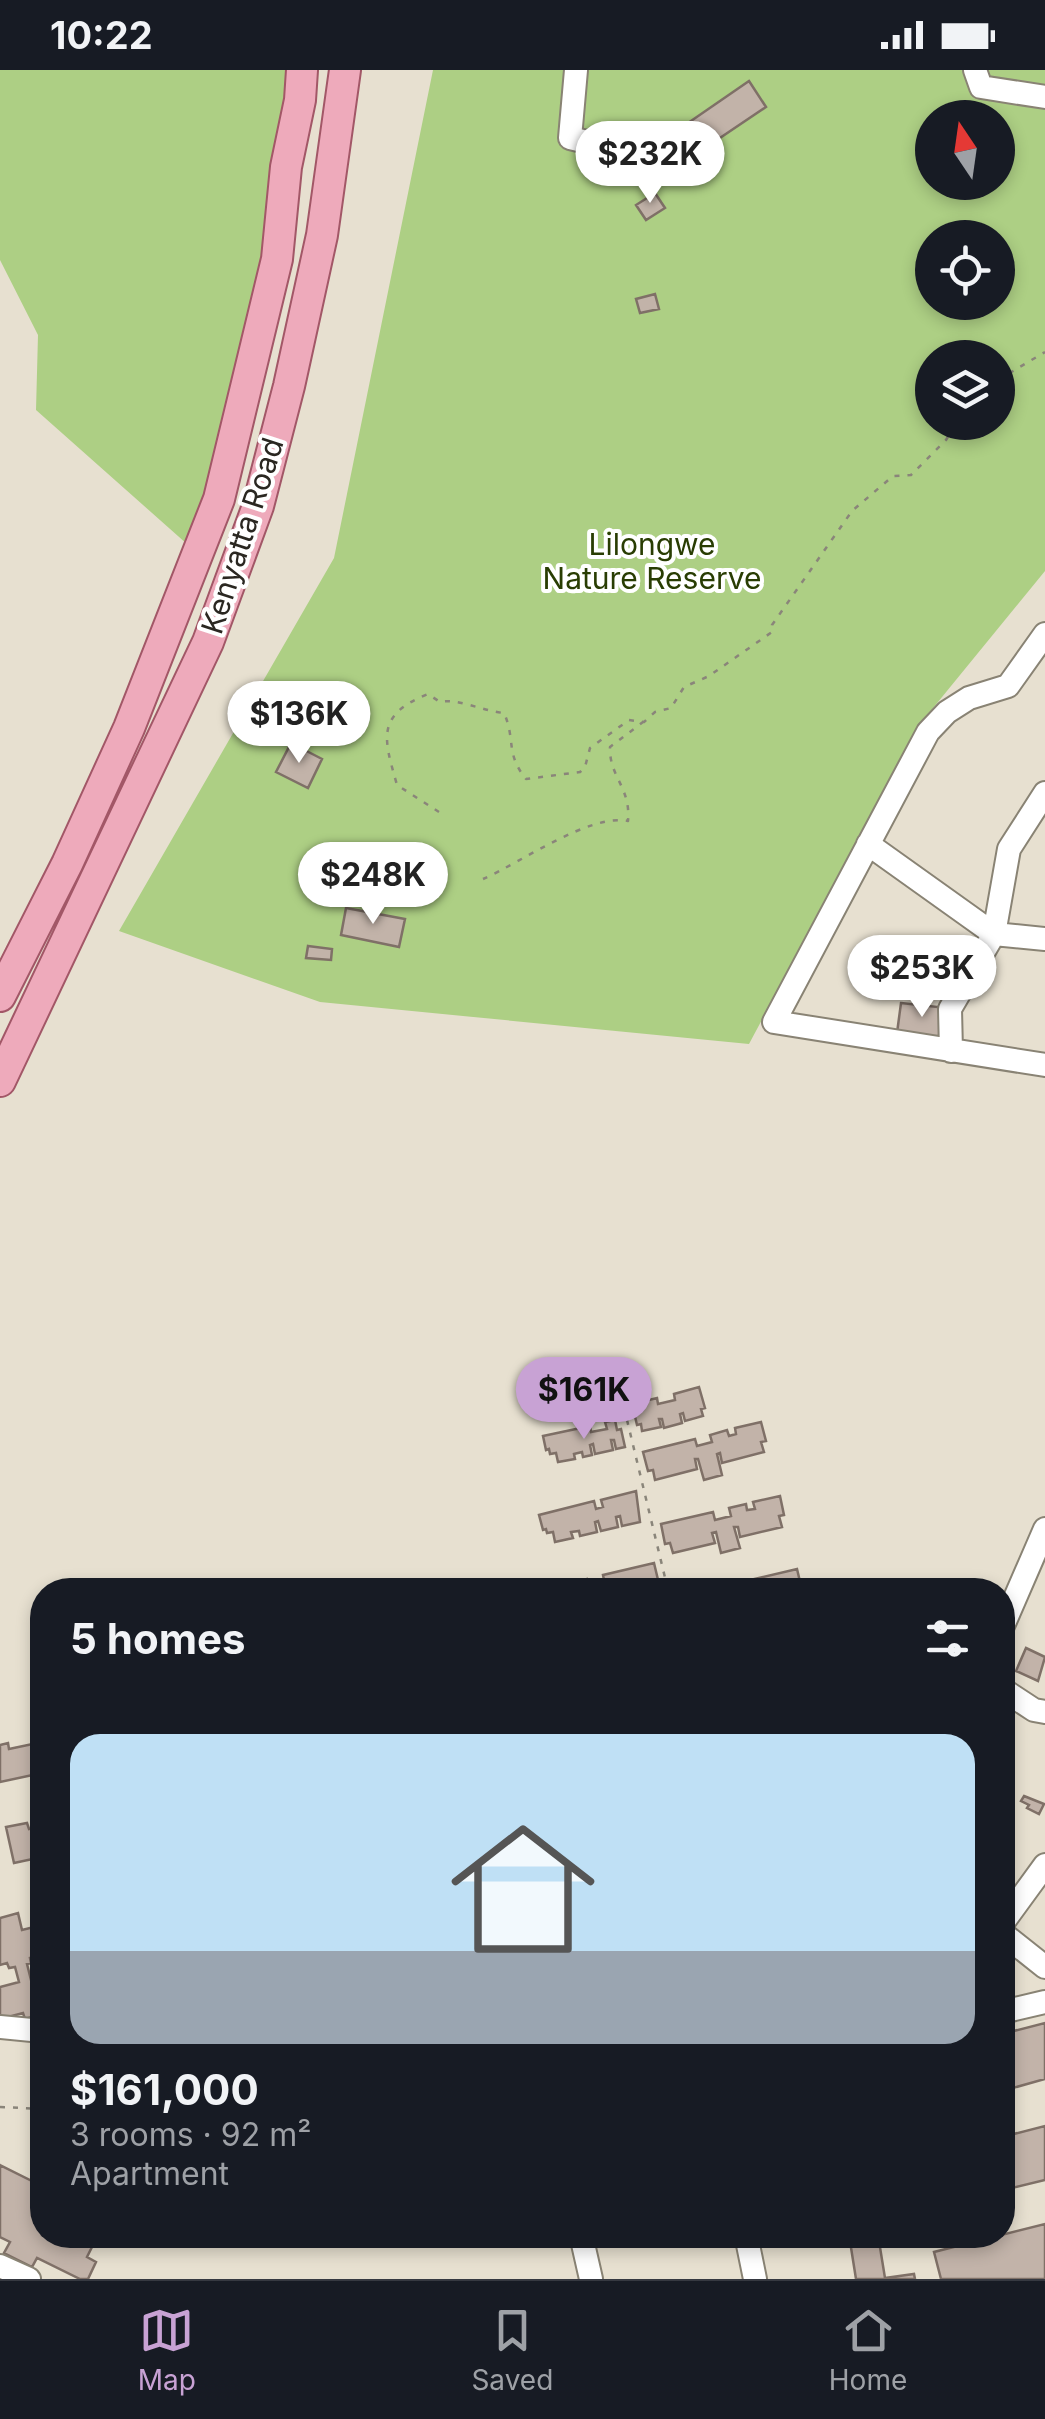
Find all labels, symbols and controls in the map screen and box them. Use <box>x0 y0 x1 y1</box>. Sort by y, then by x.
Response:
text: 10:22 <box>50 12 153 58</box>
north arrow <box>915 100 1015 200</box>
map controls <box>915 100 1015 440</box>
pin: $232K <box>580 121 720 206</box>
text: $232K <box>598 134 702 173</box>
button: locate <box>915 220 1015 320</box>
button: layers <box>915 340 1015 440</box>
street label: Kenyatta Road <box>193 433 291 638</box>
park label: Lilongwe Nature Reserve <box>543 526 761 596</box>
pin: $136K <box>229 681 369 766</box>
text: $136K <box>249 694 349 733</box>
pin: $248K <box>303 842 443 927</box>
text: $248K <box>320 855 426 894</box>
pin: $253K <box>852 935 992 1020</box>
text: $253K <box>869 948 975 987</box>
pin: $161K <box>514 1357 654 1442</box>
text: $161K <box>538 1370 630 1409</box>
icon: filters <box>920 1611 975 1666</box>
text: 5 homes <box>70 1613 246 1664</box>
icon: home <box>433 1799 613 1979</box>
text: $161,000 <box>70 2064 259 2115</box>
text: 3 rooms · 92 m² <box>70 2115 311 2154</box>
text: Apartment <box>70 2154 229 2193</box>
tab: Map <box>138 2303 196 2397</box>
tab: Saved <box>471 2303 553 2397</box>
tab: Home <box>829 2303 907 2397</box>

